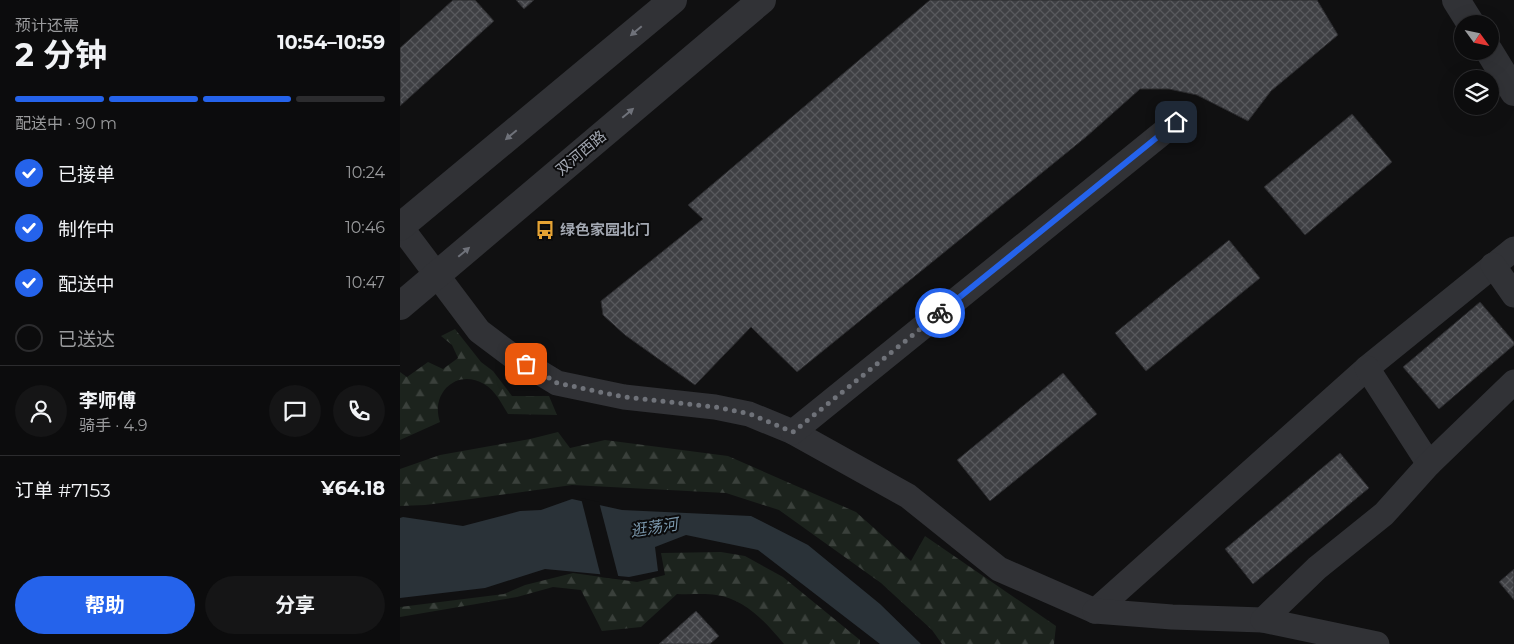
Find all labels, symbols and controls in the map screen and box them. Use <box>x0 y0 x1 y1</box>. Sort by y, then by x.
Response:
north arrow <box>1454 15 1499 60</box>
map controls <box>1454 15 1499 115</box>
text: 预计还需 <box>15 16 79 35</box>
one-way arrow <box>629 26 642 37</box>
text: 10:54–10:59 <box>277 31 385 54</box>
text: 2 分钟 <box>15 35 107 74</box>
button: layers <box>1454 70 1499 115</box>
pin <box>1155 101 1197 143</box>
one-way arrow <box>622 108 635 119</box>
icon: home <box>1162 108 1190 136</box>
text: 配送中 · 90 m <box>15 114 117 133</box>
street label: 双河西路 <box>552 126 610 179</box>
one-way arrow <box>505 130 518 141</box>
icon: check <box>15 159 43 187</box>
text: 已接单 <box>58 163 115 186</box>
text: 10:24 <box>346 163 385 182</box>
icon: check <box>15 214 43 242</box>
text: 制作中 <box>58 218 115 241</box>
text: 10:46 <box>345 218 385 237</box>
bus stop icon: 绿色家园北门 <box>534 219 556 241</box>
place label: 绿色家园北门 <box>560 220 650 239</box>
one-way arrow <box>458 247 471 258</box>
icon: check <box>15 269 43 297</box>
text: 配送中 <box>58 273 115 296</box>
text: 10:47 <box>346 273 385 292</box>
courier <box>915 288 965 338</box>
icon: bike <box>926 299 954 327</box>
text: 已送达 <box>58 328 115 351</box>
pin <box>505 343 547 385</box>
icon: bag <box>512 350 540 378</box>
button: person <box>15 385 67 437</box>
button: chat <box>269 385 321 437</box>
button: phone <box>333 385 385 437</box>
text: 李师傅 <box>79 389 136 412</box>
text: 骑手 · 4.9 <box>79 416 147 435</box>
text: ¥64.18 <box>321 477 385 500</box>
text: 订单 #7153 <box>15 479 111 502</box>
water label: 逛荡河 <box>629 514 682 541</box>
button: 帮助 <box>15 576 195 634</box>
button: 分享 <box>205 576 385 634</box>

